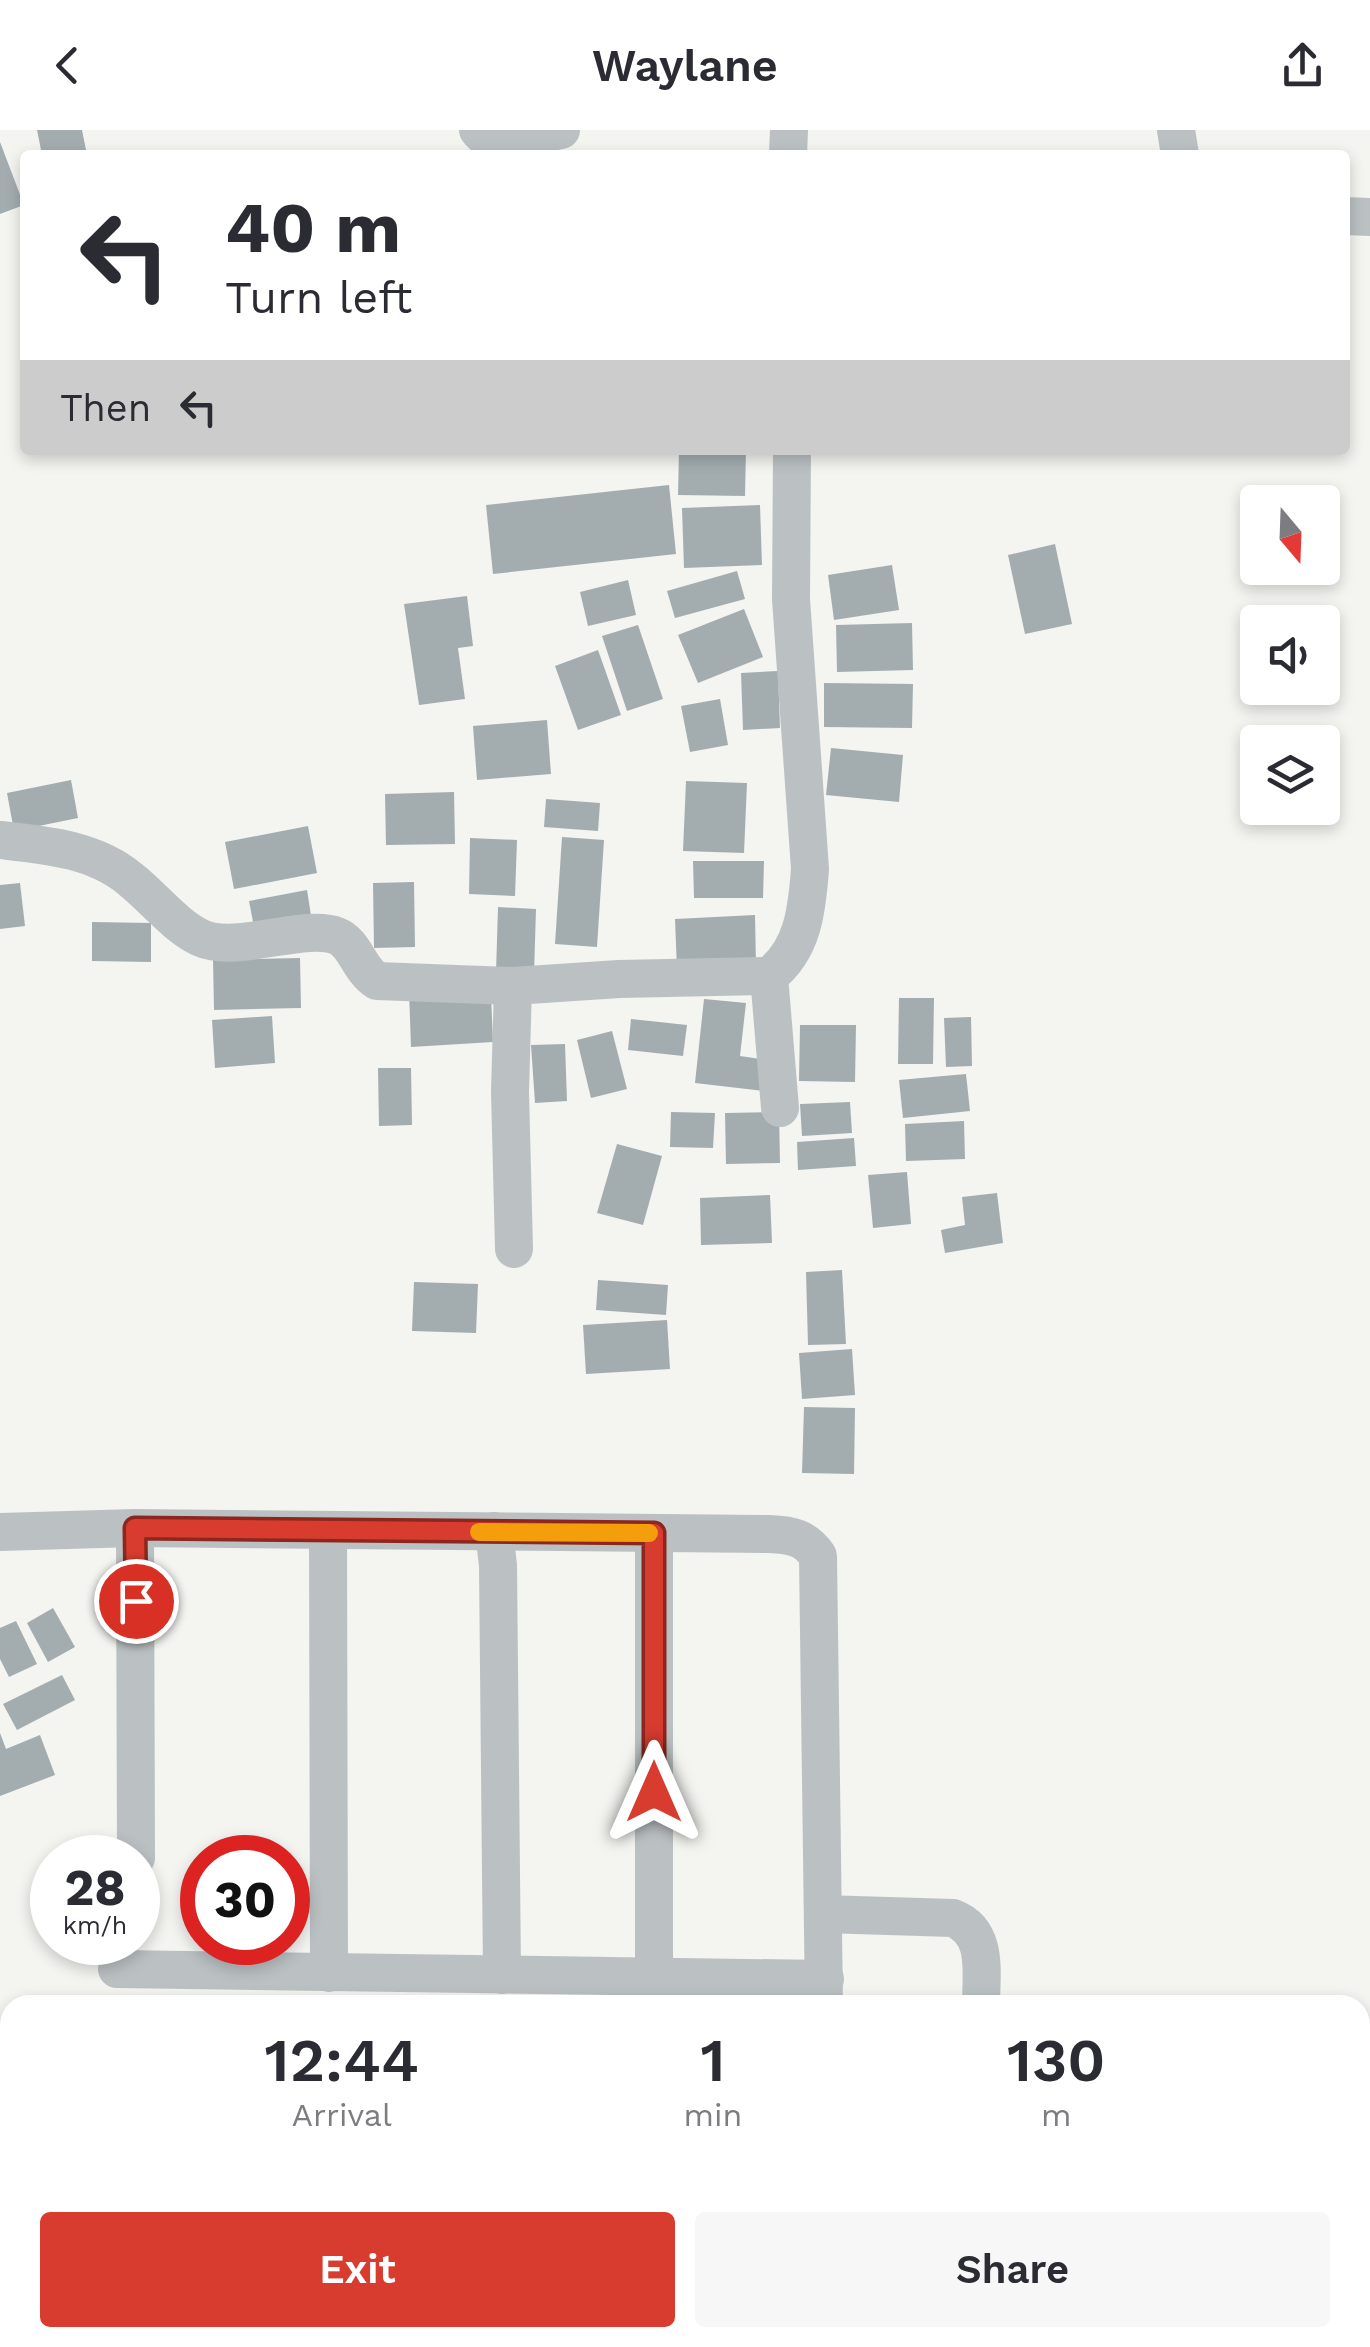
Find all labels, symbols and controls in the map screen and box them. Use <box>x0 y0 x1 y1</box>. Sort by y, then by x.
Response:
icon: back <box>40 38 95 93</box>
icon: share <box>1275 38 1330 93</box>
text: Waylane <box>592 39 778 92</box>
text: 40 m <box>225 187 401 269</box>
icon: left <box>60 190 190 320</box>
text: Turn left <box>225 271 412 324</box>
icon: left <box>171 380 226 435</box>
text: Then <box>60 386 151 430</box>
north arrow <box>1240 485 1340 585</box>
map controls <box>1240 485 1340 825</box>
button: sound <box>1240 605 1340 705</box>
button: layers <box>1240 725 1340 825</box>
pin <box>94 1559 179 1644</box>
icon: arrive <box>109 1574 164 1629</box>
position arrow <box>602 1740 706 1844</box>
speed limit sign: 30 <box>180 1835 310 1965</box>
text: 28 <box>64 1858 126 1917</box>
text: km/h <box>63 1911 127 1940</box>
text: 12:44 <box>265 2025 419 2096</box>
text: 1 <box>700 2025 725 2096</box>
text: 130 <box>1007 2025 1105 2096</box>
text: Arrival <box>292 2096 392 2134</box>
text: min <box>684 2096 742 2134</box>
text: m <box>1041 2096 1071 2134</box>
button: Exit <box>40 2212 675 2327</box>
button: Share <box>695 2212 1330 2327</box>

